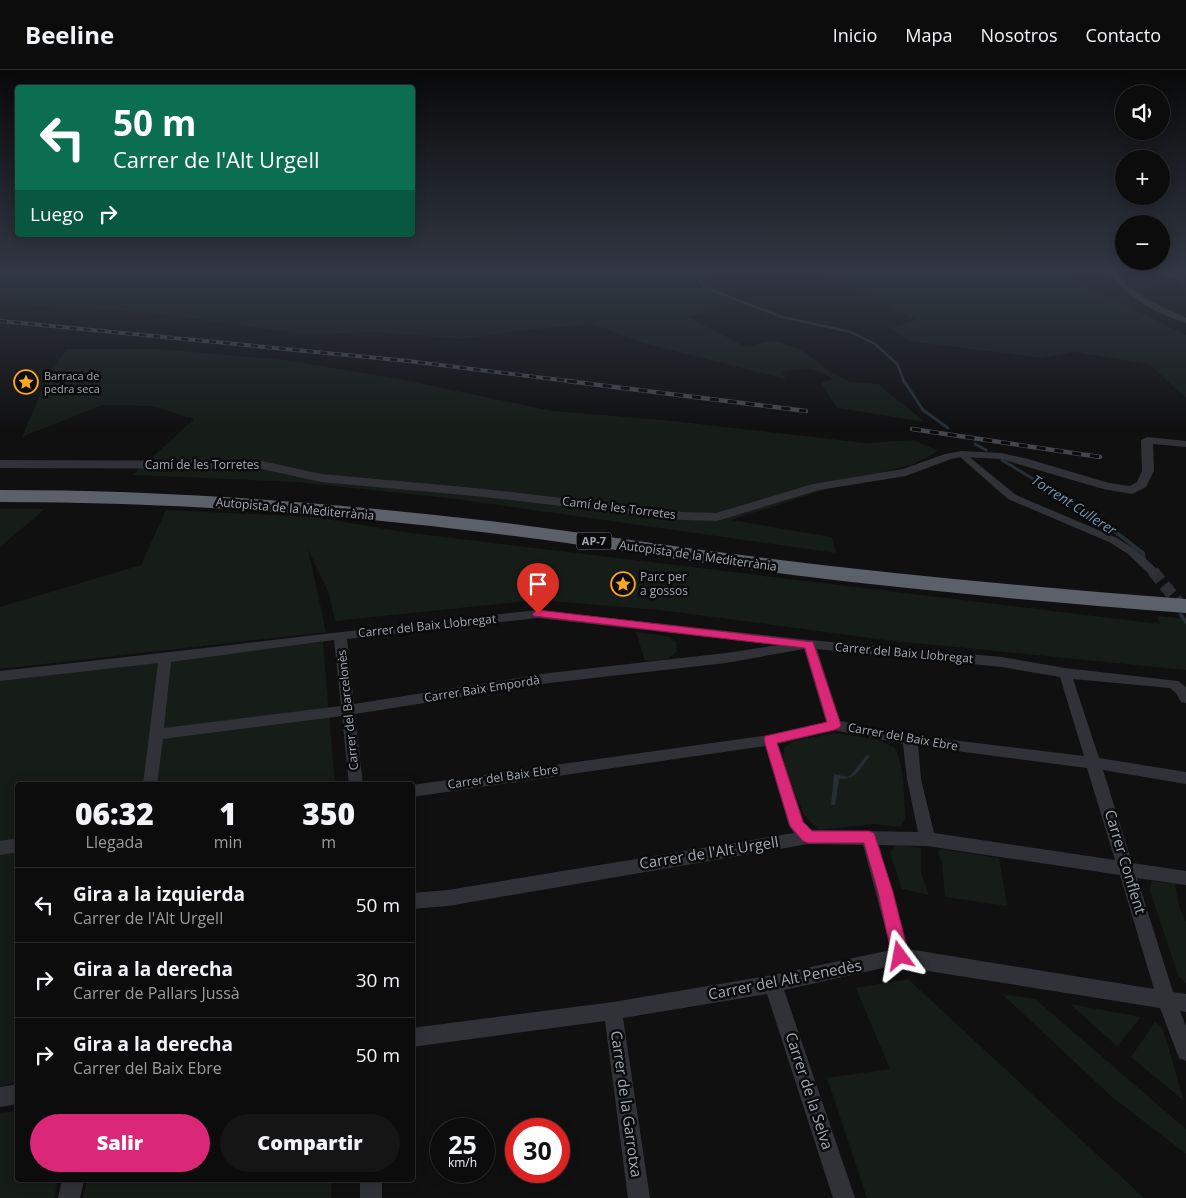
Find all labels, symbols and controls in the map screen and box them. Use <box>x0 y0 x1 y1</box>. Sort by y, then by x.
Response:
text: Beeline <box>25 18 114 51</box>
text: Inicio <box>833 23 877 47</box>
text: Mapa <box>905 23 953 47</box>
text: Nosotros <box>981 23 1058 47</box>
text: Contacto <box>1086 23 1161 47</box>
map controls <box>1115 85 1170 270</box>
button: sound <box>1115 85 1170 140</box>
text: 50 m <box>113 99 196 146</box>
icon: left <box>30 105 95 170</box>
text: Carrer de l'Alt Urgell <box>113 144 320 174</box>
button: + <box>1115 150 1170 205</box>
icon: right <box>94 200 122 228</box>
text: Luego <box>30 201 84 227</box>
button: − <box>1115 215 1170 270</box>
place label: Barraca de pedra seca <box>44 368 100 396</box>
place icon: Barraca de pedra seca <box>13 369 39 395</box>
street label: Camí de les Torretes <box>145 456 259 473</box>
water label: Torrent Cullerer <box>1028 470 1121 539</box>
street label: Camí de les Torretes <box>561 492 677 523</box>
street label: Autopista de la Mediterrània <box>215 493 375 524</box>
road number: AP-7 <box>576 532 612 550</box>
street label: Autopista de la Mediterrània <box>618 536 778 575</box>
pin <box>517 563 559 614</box>
place label: Parc per a gossos <box>640 568 688 599</box>
icon: arrive <box>524 570 552 598</box>
place icon: Parc per a gossos <box>610 571 636 597</box>
street label: Carrer del Baix Llobregat <box>357 610 497 641</box>
street label: Carrer del Baix Llobregat <box>834 638 974 667</box>
street label: Carrer del Barcelonès <box>333 649 362 771</box>
street label: Carrer Baix Empordà <box>423 671 541 706</box>
street label: Carrer del Baix Ebre <box>847 718 960 755</box>
street label: Carrer del Baix Ebre <box>447 760 560 793</box>
text: 06:32 <box>75 793 154 834</box>
text: 1 <box>219 793 237 834</box>
text: 350 <box>302 793 355 834</box>
street label: Carrer Conflent <box>1101 807 1151 916</box>
text: Llegada <box>86 831 143 853</box>
text: min <box>214 831 242 853</box>
text: m <box>321 831 336 853</box>
street label: Carrer de l'Alt Urgell <box>638 831 780 873</box>
text: Gira a la izquierda <box>73 881 245 907</box>
icon: left <box>30 891 58 919</box>
text: 50 m <box>356 892 400 918</box>
text: Carrer de l'Alt Urgell <box>73 907 223 929</box>
position arrow <box>873 929 925 981</box>
street label: Carrer del Alt Penedès <box>706 954 863 1004</box>
text: Gira a la derecha <box>73 956 233 982</box>
icon: right <box>30 966 58 994</box>
text: 30 m <box>356 967 400 993</box>
text: Carrer de Pallars Jussà <box>73 982 240 1004</box>
street label: Carrer de la Garrotxa <box>607 1029 647 1179</box>
street label: Carrer de la Selva <box>782 1029 838 1152</box>
text: Gira a la derecha <box>73 1031 233 1057</box>
icon: right <box>30 1041 58 1069</box>
text: 50 m <box>356 1042 400 1068</box>
text: Carrer del Baix Ebre <box>73 1057 222 1079</box>
button: Salir <box>30 1114 210 1172</box>
button: Compartir <box>220 1114 400 1172</box>
speed limit sign: 30 <box>505 1118 570 1183</box>
text: 25 <box>448 1127 477 1161</box>
text: km/h <box>448 1154 477 1171</box>

